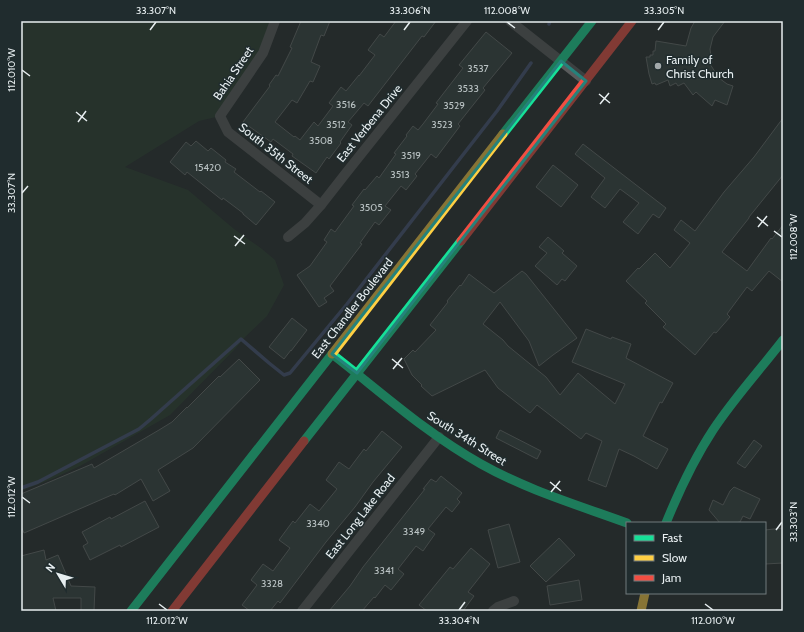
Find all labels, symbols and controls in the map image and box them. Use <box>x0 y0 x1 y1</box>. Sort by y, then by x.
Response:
text: 33.307°N <box>136 4 176 17</box>
text: 33.306°N <box>390 4 430 17</box>
text: 112.008°W <box>484 4 531 17</box>
text: 33.305°N <box>644 4 684 17</box>
street label: Bahia Street <box>210 43 256 103</box>
text: 112.010°W <box>5 48 18 92</box>
place label: Family of Christ Church <box>666 52 734 81</box>
marker: Family of Christ Church <box>653 61 663 71</box>
house number: 3537 <box>467 62 489 75</box>
street label: East Verbena Drive <box>333 81 405 165</box>
house number: 3533 <box>457 82 479 95</box>
house number: 3516 <box>336 98 356 111</box>
house number: 3529 <box>443 99 465 112</box>
house number: 3512 <box>326 118 346 131</box>
house number: 3523 <box>431 118 453 131</box>
street label: South 35th Street <box>236 119 316 187</box>
house number: 3508 <box>309 134 333 147</box>
house number: 3519 <box>401 149 421 162</box>
house number: 15420 <box>195 161 221 174</box>
house number: 3513 <box>390 168 410 181</box>
text: 33.307°N <box>5 173 18 213</box>
house number: 3505 <box>359 201 383 214</box>
text: 112.008°W <box>787 213 800 260</box>
street label: East Chandler Boulevard <box>308 255 396 361</box>
street label: South 34th Street <box>425 408 509 468</box>
street label: East Long Lake Road <box>322 470 398 562</box>
text: 112.012°W <box>5 476 18 518</box>
text: 33.303°N <box>787 502 800 542</box>
house number: 3340 <box>306 517 330 530</box>
legend <box>626 522 766 594</box>
house number: 3349 <box>403 525 425 538</box>
text: Fast <box>662 530 682 545</box>
text: Slow <box>662 550 687 565</box>
north arrow <box>38 554 78 594</box>
text: N <box>42 560 58 575</box>
house number: 3341 <box>374 564 394 577</box>
text: Jam <box>661 570 681 585</box>
house number: 3328 <box>261 577 283 590</box>
text: 112.012°W <box>146 614 188 627</box>
text: 33.304°N <box>439 614 479 627</box>
text: 112.010°W <box>691 614 735 627</box>

